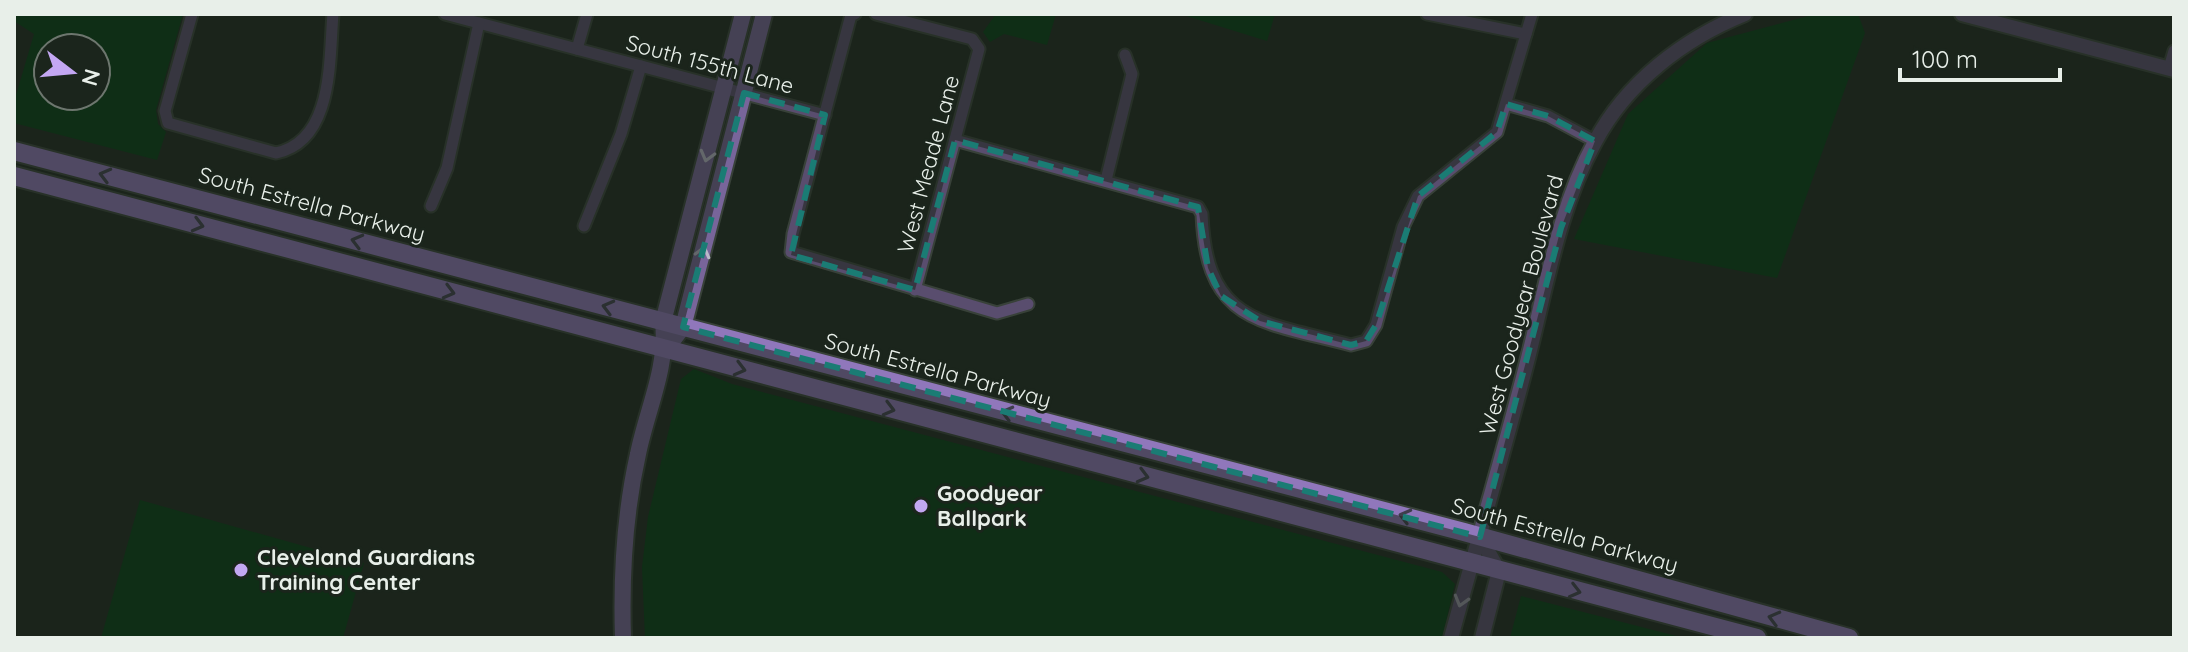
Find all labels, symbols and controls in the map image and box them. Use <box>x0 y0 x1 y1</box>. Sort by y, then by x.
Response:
street label: South 155th Lane <box>623 28 797 100</box>
north arrow <box>32 32 112 112</box>
scale bar <box>1900 32 2060 82</box>
text: 100 m <box>1912 44 1978 74</box>
text: N <box>76 66 107 89</box>
street label: West Meade Lane <box>891 72 965 256</box>
one-way arrow <box>700 149 717 163</box>
street label: South Estrella Parkway <box>196 160 428 248</box>
one-way arrow <box>99 167 113 184</box>
street label: West Goodyear Boulevard <box>1473 172 1569 438</box>
one-way arrow <box>190 215 204 232</box>
one-way arrow <box>350 234 364 250</box>
one-way arrow <box>694 246 711 260</box>
one-way arrow <box>441 282 455 299</box>
one-way arrow <box>602 300 616 317</box>
street label: South Estrella Parkway <box>822 326 1054 414</box>
one-way arrow <box>732 359 746 376</box>
one-way arrow <box>881 399 895 416</box>
one-way arrow <box>1001 406 1015 423</box>
one-way arrow <box>1135 467 1149 484</box>
place label: Goodyear Ballpark <box>937 479 1043 532</box>
street label: South Estrella Parkway <box>1449 491 1681 579</box>
marker: Goodyear Ballpark <box>912 497 930 515</box>
one-way arrow <box>1399 509 1412 526</box>
place label: Cleveland Guardians Training Center <box>257 543 475 596</box>
marker: Cleveland Guardians Training Center <box>232 561 250 579</box>
one-way arrow <box>1567 581 1581 598</box>
one-way arrow <box>1454 594 1470 608</box>
one-way arrow <box>1768 610 1782 627</box>

